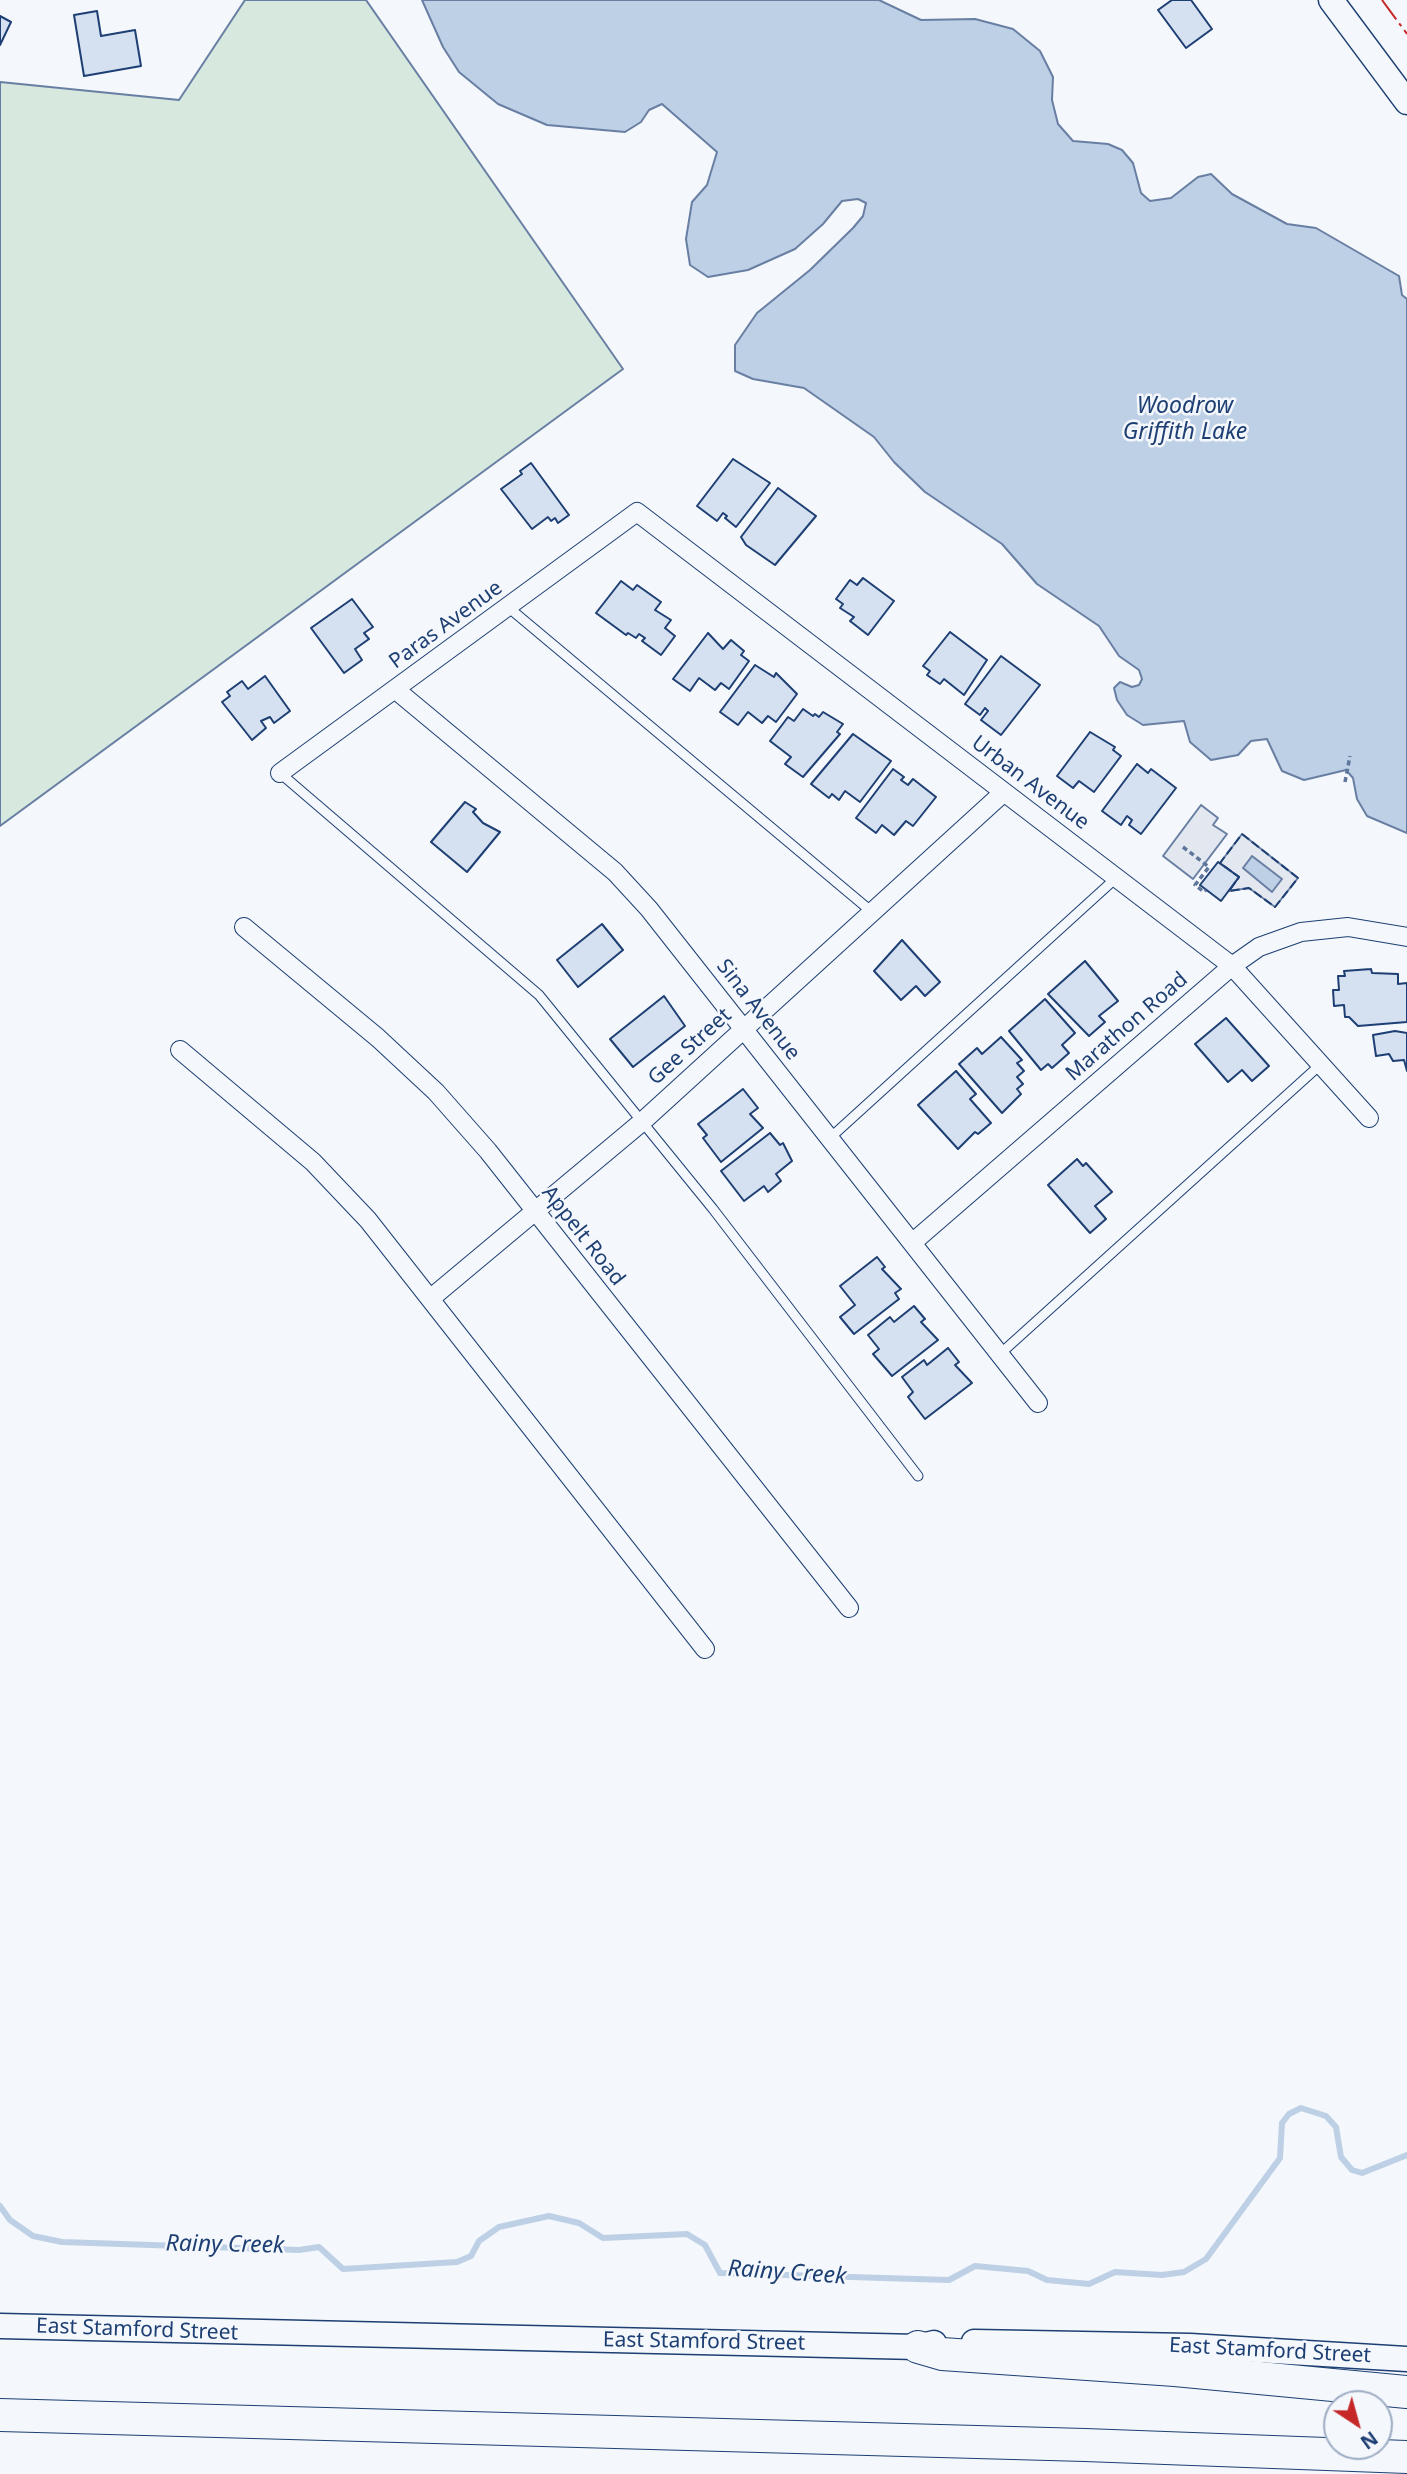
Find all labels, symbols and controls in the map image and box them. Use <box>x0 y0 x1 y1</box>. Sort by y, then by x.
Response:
water label: Woodrow Griffith Lake <box>1123 392 1247 446</box>
street label: Paras Avenue <box>384 575 508 675</box>
street label: Urban Avenue <box>966 731 1094 835</box>
street label: Sina Avenue <box>711 955 805 1065</box>
street label: Marathon Road <box>1061 967 1193 1087</box>
street label: Gee Street <box>643 1003 737 1091</box>
street label: Appelt Road <box>536 1181 630 1291</box>
water label: Rainy Creek <box>165 2230 285 2260</box>
water label: Rainy Creek <box>727 2255 847 2291</box>
street label: East Stamford Street <box>35 2314 239 2346</box>
street label: East Stamford Street <box>603 2328 805 2356</box>
street label: East Stamford Street <box>1168 2333 1372 2369</box>
north arrow <box>1323 2390 1393 2460</box>
text: N <box>1355 2425 1383 2455</box>

